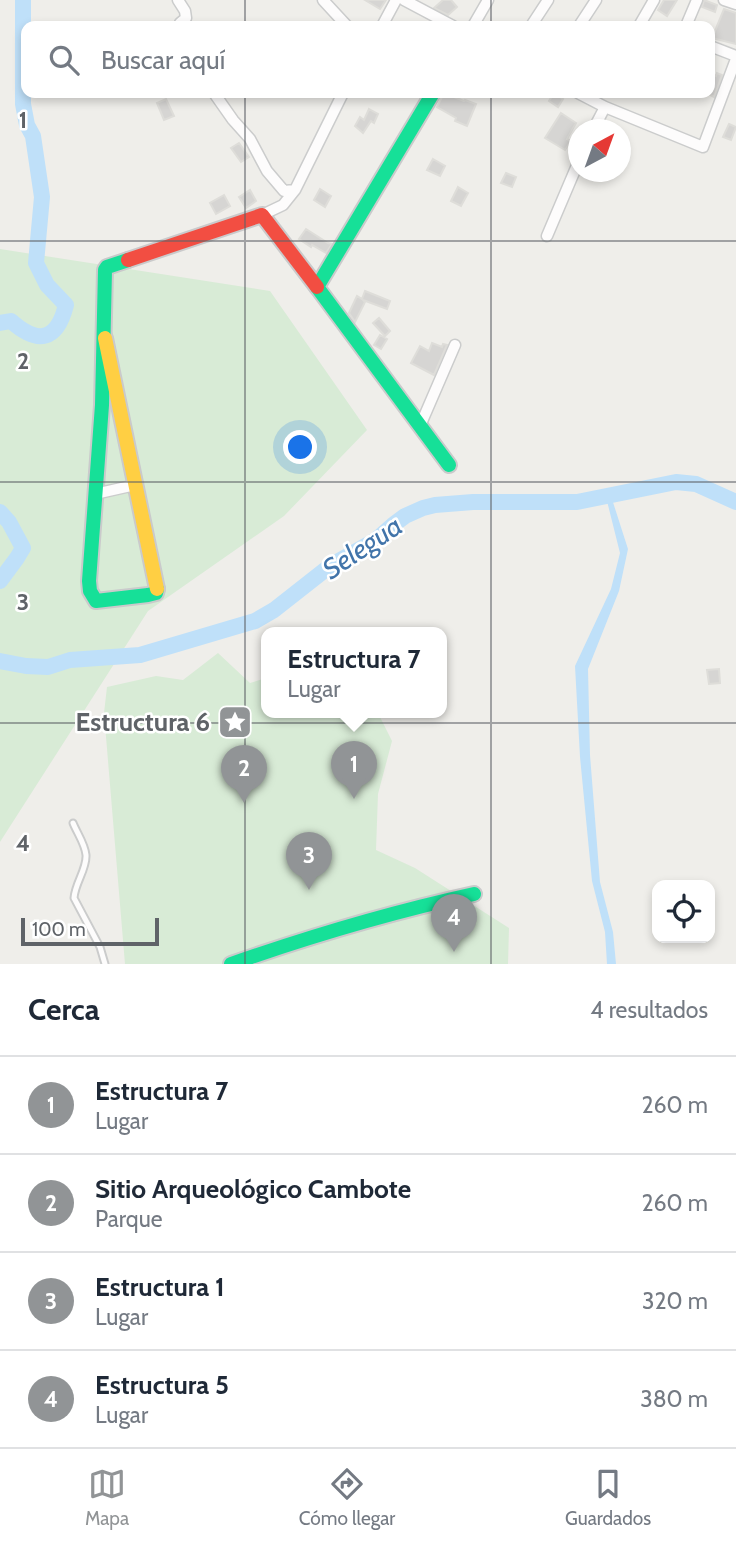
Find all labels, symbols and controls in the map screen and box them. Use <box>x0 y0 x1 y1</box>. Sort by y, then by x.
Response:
search box <box>21 21 715 98</box>
icon: search <box>45 41 83 79</box>
text: Buscar aquí <box>101 44 225 76</box>
text: 1 <box>19 106 27 134</box>
north arrow <box>568 119 631 182</box>
text: 2 <box>17 347 29 375</box>
your location <box>283 430 317 464</box>
water label: Selegua <box>316 508 408 586</box>
text: 3 <box>17 588 29 616</box>
popup <box>261 627 447 718</box>
text: Estructura 7 <box>287 643 421 675</box>
text: Lugar <box>287 675 341 703</box>
place icon: Estructura 6 <box>216 703 254 741</box>
place label: Estructura 6 <box>75 706 210 738</box>
pin: 1 <box>331 741 377 799</box>
pin: 2 <box>221 745 267 803</box>
text: 4 <box>16 829 30 857</box>
pin: 3 <box>286 832 332 890</box>
map controls <box>652 880 715 943</box>
button: locate <box>652 880 715 943</box>
pin: 4 <box>431 894 477 952</box>
scale bar <box>21 915 159 947</box>
text: 100 m <box>32 918 86 941</box>
text: Cerca <box>28 991 100 1028</box>
text: 4 resultados <box>590 996 708 1024</box>
text: Estructura 7 <box>95 1075 228 1107</box>
text: 1 <box>47 1091 55 1119</box>
text: 260 m <box>641 1091 708 1119</box>
text: Lugar <box>95 1107 148 1135</box>
text: Sitio Arqueológico Cambote <box>95 1173 411 1205</box>
text: 2 <box>45 1189 57 1217</box>
text: 260 m <box>641 1189 708 1217</box>
text: Parque <box>95 1205 162 1233</box>
text: Estructura 1 <box>95 1271 225 1303</box>
text: 3 <box>45 1287 57 1315</box>
text: 320 m <box>642 1287 708 1315</box>
text: Lugar <box>95 1303 148 1331</box>
text: Estructura 5 <box>95 1369 229 1401</box>
text: 4 <box>44 1385 58 1413</box>
text: 380 m <box>640 1385 708 1413</box>
text: Lugar <box>95 1401 148 1429</box>
tab: Mapa <box>85 1465 129 1530</box>
tab: Cómo llegar <box>299 1465 395 1530</box>
tab: Guardados <box>565 1465 651 1530</box>

